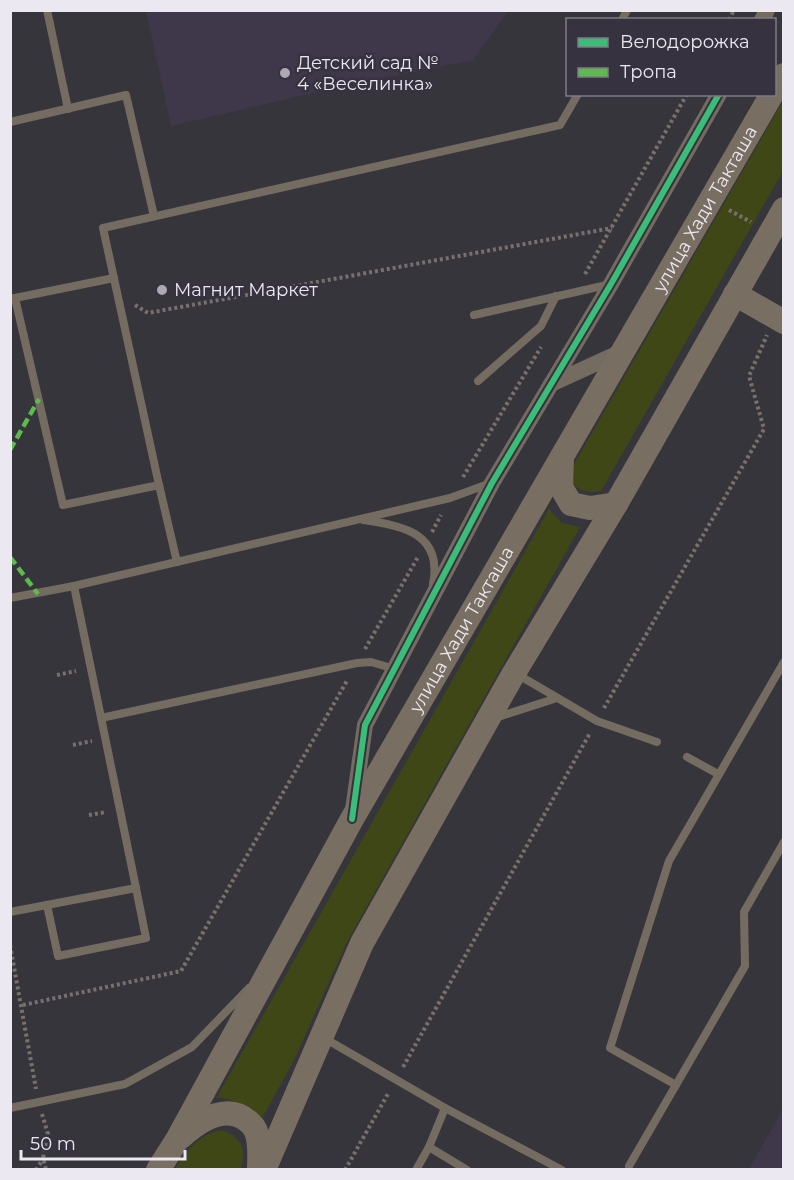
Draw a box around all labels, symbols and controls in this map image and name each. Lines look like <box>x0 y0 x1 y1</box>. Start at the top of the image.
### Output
legend <box>566 18 776 96</box>
text: Велодорожка <box>620 31 749 53</box>
place label: Детский сад № 4 «Веселинка» <box>297 52 439 95</box>
text: Тропа <box>620 61 677 83</box>
marker: Детский сад № 4 «Веселинка» <box>278 66 292 80</box>
street label: улица Хади Такташа <box>648 122 762 297</box>
place label: Магнит Маркет <box>174 279 318 301</box>
marker: Магнит Маркет <box>155 283 169 297</box>
street label: улица Хади Такташа <box>404 542 519 718</box>
scale bar <box>21 1123 184 1161</box>
text: 50 m <box>30 1133 76 1155</box>

